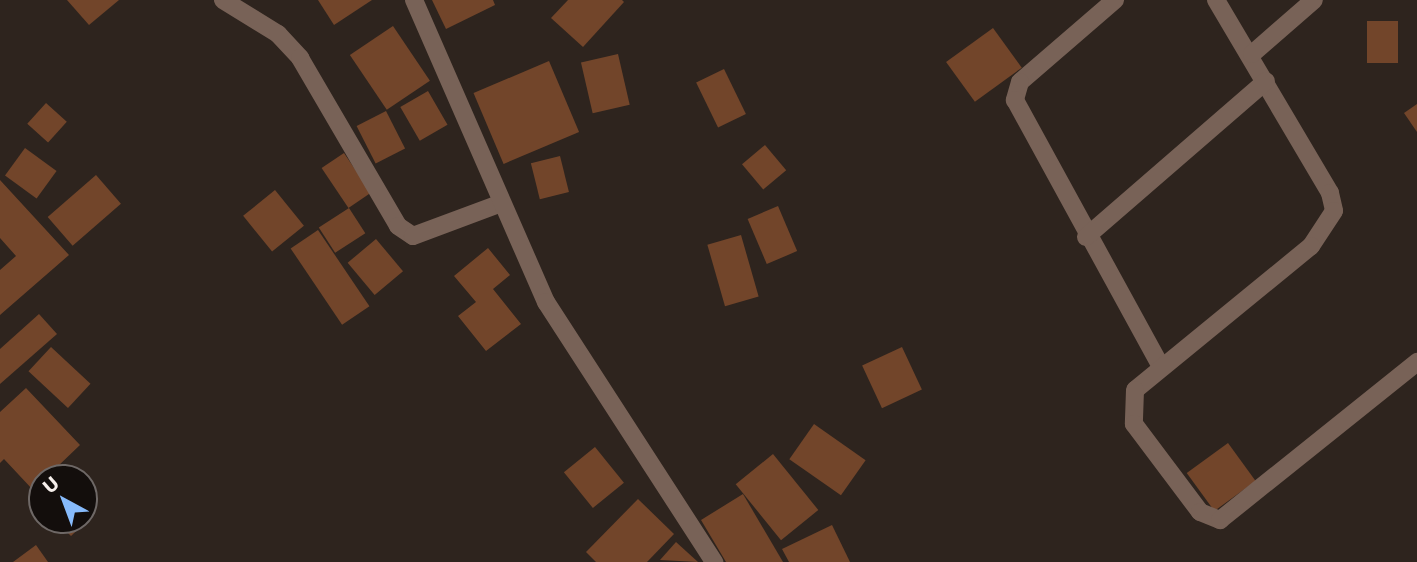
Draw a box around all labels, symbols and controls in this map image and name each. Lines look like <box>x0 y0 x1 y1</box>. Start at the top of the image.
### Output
north arrow <box>28 464 98 534</box>
text: U <box>37 471 63 498</box>

